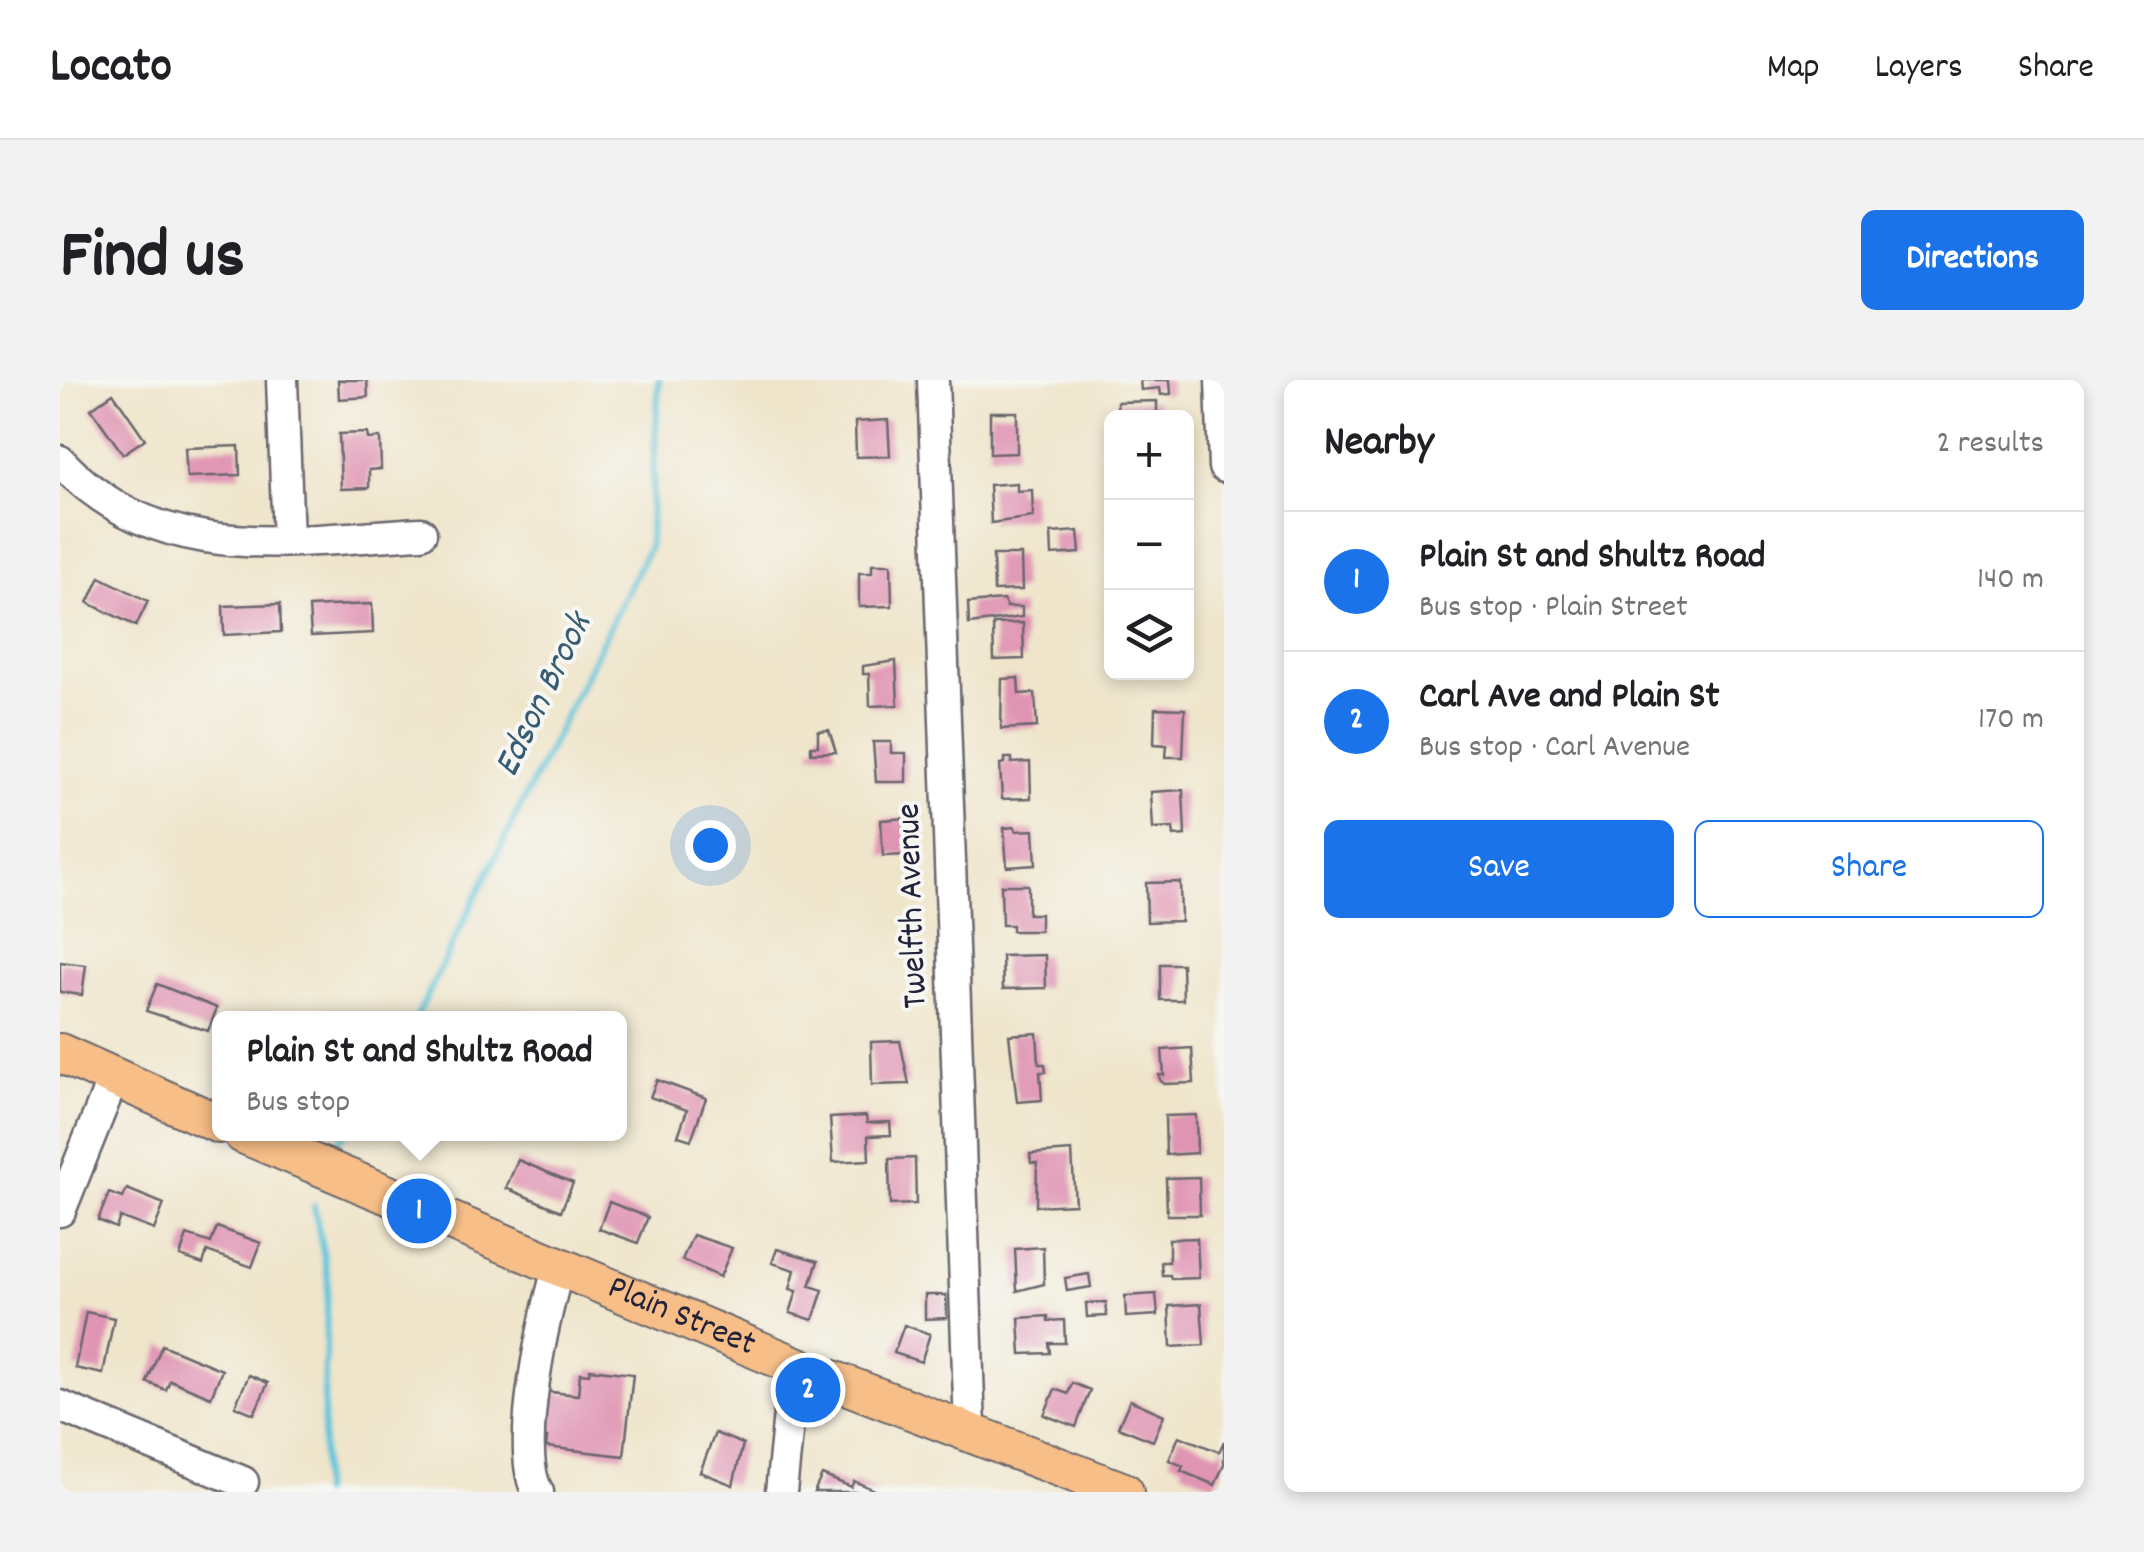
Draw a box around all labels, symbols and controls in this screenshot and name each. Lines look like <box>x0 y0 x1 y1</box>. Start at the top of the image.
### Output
text: Locato <box>50 35 172 104</box>
text: Map <box>1767 44 1820 94</box>
text: Layers <box>1875 44 1963 94</box>
text: Share <box>2018 44 2094 94</box>
text: Find us <box>60 210 245 310</box>
button: Directions <box>1861 210 2084 310</box>
map controls <box>1104 410 1194 680</box>
button: + <box>1104 410 1194 500</box>
text: Nearby <box>1324 415 1434 475</box>
text: 2 results <box>1937 422 2044 468</box>
button: − <box>1104 500 1194 590</box>
text: Plain St and Shultz Road <box>1419 531 1766 586</box>
text: 1 <box>1353 558 1360 604</box>
text: 140 m <box>1977 558 2044 604</box>
text: Bus stop · Plain Street <box>1419 586 1688 632</box>
button: layers <box>1104 590 1194 680</box>
water label: Edson Brook <box>482 602 610 787</box>
text: Carl Ave and Plain St <box>1419 671 1719 726</box>
text: 2 <box>1350 698 1363 744</box>
text: 170 m <box>1978 698 2044 744</box>
text: Bus stop · Carl Avenue <box>1419 726 1690 772</box>
street label: Twelfth Avenue <box>885 803 943 1009</box>
your location <box>685 820 736 871</box>
button: Save <box>1324 820 1674 918</box>
button: Share <box>1694 820 2044 918</box>
popup <box>212 1011 627 1141</box>
text: Plain St and Shultz Road <box>246 1026 593 1081</box>
text: Bus stop <box>246 1081 350 1127</box>
pin: 1 <box>386 1174 452 1248</box>
street label: Plain Street <box>599 1264 763 1371</box>
pin: 2 <box>776 1352 840 1428</box>

